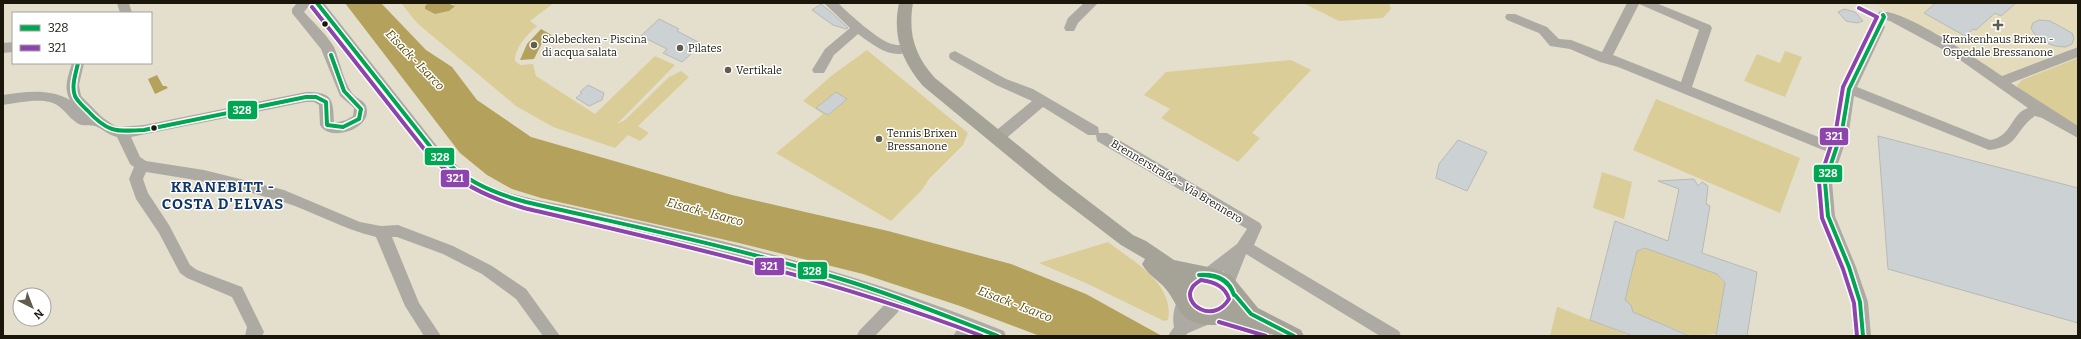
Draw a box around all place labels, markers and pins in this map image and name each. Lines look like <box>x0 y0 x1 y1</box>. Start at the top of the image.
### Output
unlabelled marker <box>320 19 330 29</box>
marker: Krankenhaus Brixen - Ospedale Bressanone <box>1992 19 2004 31</box>
place label: Solebecken - Piscina di acqua salata <box>542 33 647 59</box>
place label: Krankenhaus Brixen - Ospedale Bressanone <box>1942 33 2054 59</box>
marker: Solebecken - Piscina di acqua salata <box>529 40 539 50</box>
place label: Pilates <box>688 42 722 55</box>
marker: Pilates <box>675 43 685 53</box>
place label: Vertikale <box>736 64 782 77</box>
marker: Vertikale <box>723 65 733 75</box>
unlabelled marker <box>149 123 159 133</box>
place label: Tennis Brixen Bressanone <box>887 127 957 153</box>
marker: Tennis Brixen Bressanone <box>874 134 884 144</box>

